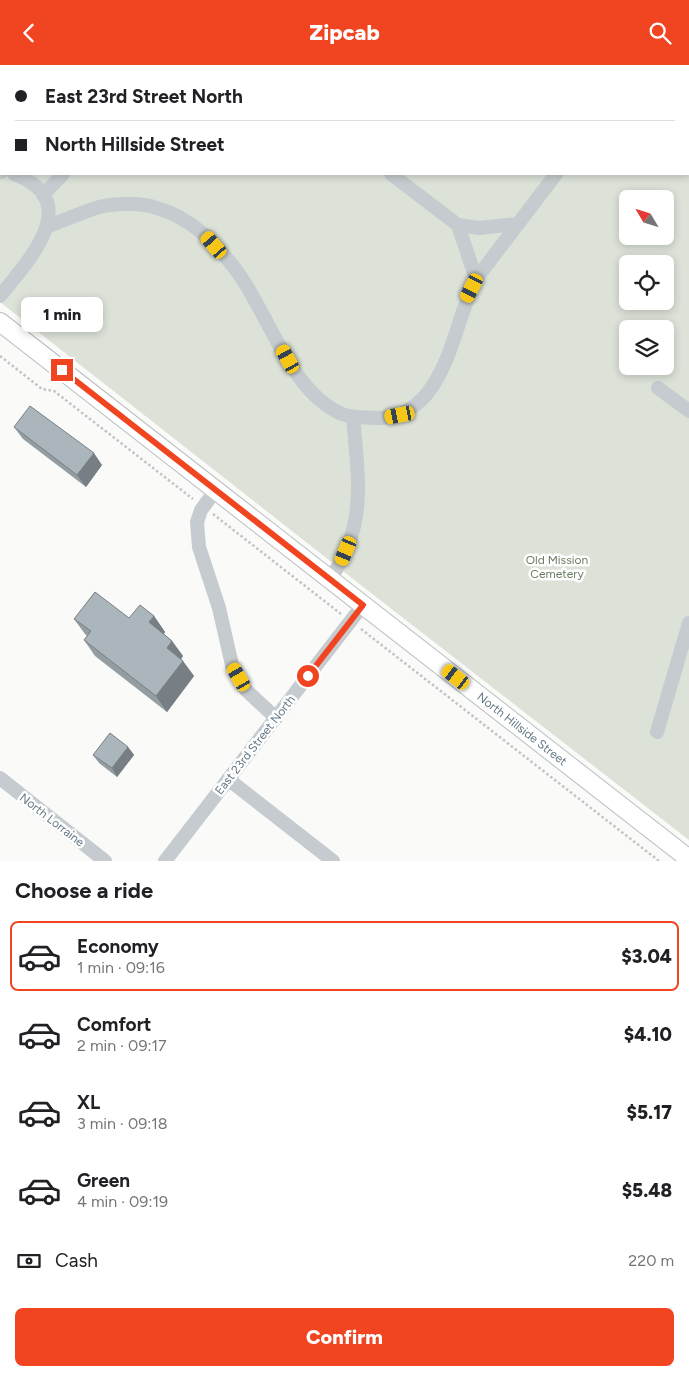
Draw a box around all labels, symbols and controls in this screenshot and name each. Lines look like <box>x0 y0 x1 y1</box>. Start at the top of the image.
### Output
icon: back <box>15 19 43 47</box>
text: Zipcab <box>309 19 380 46</box>
icon: search <box>646 19 674 47</box>
text: East 23rd Street North <box>45 85 243 108</box>
text: North Hillside Street <box>45 133 225 156</box>
north arrow <box>619 190 674 245</box>
map controls <box>619 190 674 375</box>
car <box>198 229 229 261</box>
button: locate <box>619 255 674 310</box>
car <box>458 271 485 305</box>
callout: 1 min <box>21 297 103 333</box>
text: 1 min <box>43 305 81 324</box>
button: layers <box>619 320 674 375</box>
car <box>274 342 301 376</box>
route end <box>51 359 73 381</box>
car <box>383 405 416 425</box>
car <box>333 534 358 568</box>
park label: Old Mission Cemetery <box>526 553 589 581</box>
car <box>225 660 252 694</box>
car <box>439 662 472 692</box>
route start <box>297 665 319 687</box>
street label: North Hillside Street <box>474 690 570 769</box>
street label: East 23rd Street North <box>212 693 298 797</box>
street label: North Lorraine <box>17 790 87 850</box>
text: Choose a ride <box>15 877 153 904</box>
icon: car <box>17 934 62 979</box>
text: Economy <box>77 935 159 958</box>
text: $3.04 <box>621 945 672 968</box>
text: 1 min · 09:16 <box>77 958 165 977</box>
icon: car <box>17 1012 62 1057</box>
text: Comfort <box>77 1013 152 1036</box>
text: $4.10 <box>624 1023 672 1046</box>
text: 2 min · 09:17 <box>77 1036 167 1055</box>
icon: car <box>17 1090 62 1135</box>
text: XL <box>77 1091 100 1114</box>
text: $5.17 <box>627 1101 672 1124</box>
text: 3 min · 09:18 <box>77 1114 168 1133</box>
icon: car <box>17 1168 62 1213</box>
text: Green <box>77 1169 130 1192</box>
text: $5.48 <box>622 1179 672 1202</box>
text: 4 min · 09:19 <box>77 1192 168 1211</box>
icon: cash <box>15 1247 43 1275</box>
text: Cash <box>55 1249 98 1272</box>
text: 220 m <box>628 1251 674 1270</box>
button: Confirm <box>15 1308 674 1366</box>

